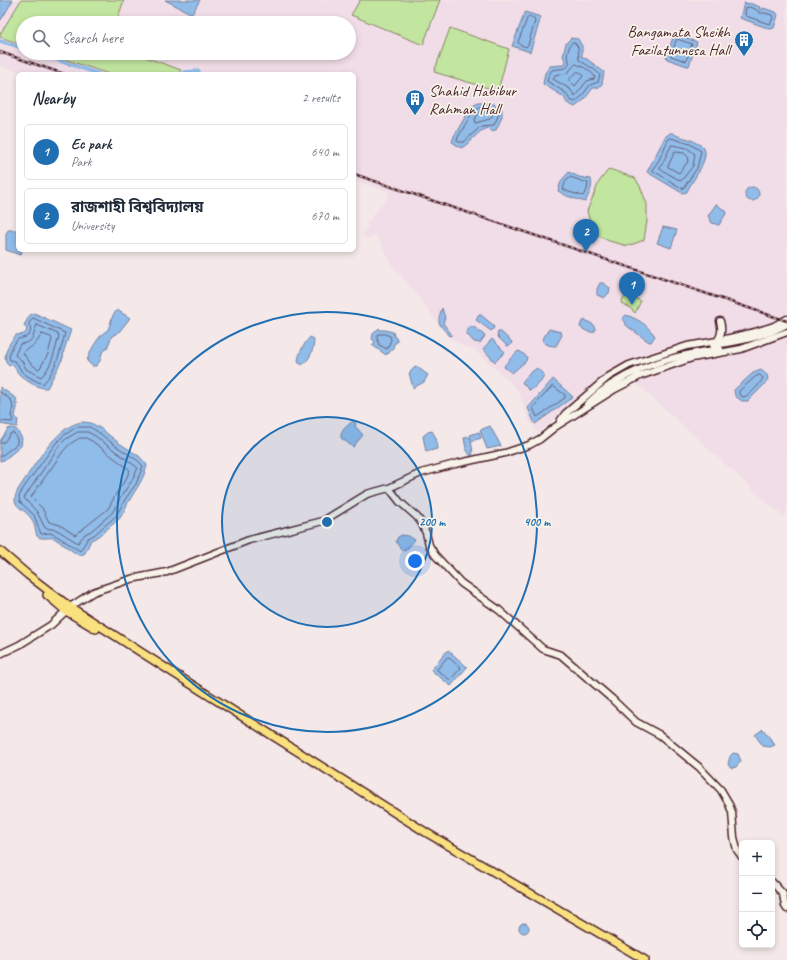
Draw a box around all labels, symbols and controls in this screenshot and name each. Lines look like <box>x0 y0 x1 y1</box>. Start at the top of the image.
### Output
search box <box>16 16 356 60</box>
place label: Bangamata Sheikh Fazilatunnesa Hall <box>627 22 733 60</box>
icon: search <box>30 27 52 49</box>
text: Search here <box>62 29 123 48</box>
building icon: Bangamata Sheikh Fazilatunnesa Hall <box>733 29 755 57</box>
place label: Shahid Habibur Rahman Hall <box>429 81 517 119</box>
text: Nearby <box>32 88 75 109</box>
building icon: Shahid Habibur Rahman Hall <box>404 88 426 116</box>
text: 2 results <box>302 90 340 106</box>
text: Ec park <box>71 135 111 154</box>
text: 1 <box>43 144 49 160</box>
text: 640 m <box>311 144 339 160</box>
text: Park <box>71 154 92 170</box>
text: রাজশাহী বিশ্ববিদ্যালয় <box>71 198 203 217</box>
text: 2 <box>43 208 49 224</box>
text: 670 m <box>311 208 339 224</box>
text: University <box>71 218 114 234</box>
pin: 2 <box>573 219 599 252</box>
pin: 1 <box>619 272 645 305</box>
text: 200 m <box>419 514 446 530</box>
text: 400 m <box>524 514 551 530</box>
centre of rings <box>320 515 334 529</box>
your location <box>405 551 425 571</box>
map controls <box>739 840 775 948</box>
button: + <box>739 840 775 876</box>
button: − <box>739 876 775 912</box>
button: locate <box>739 912 775 948</box>

